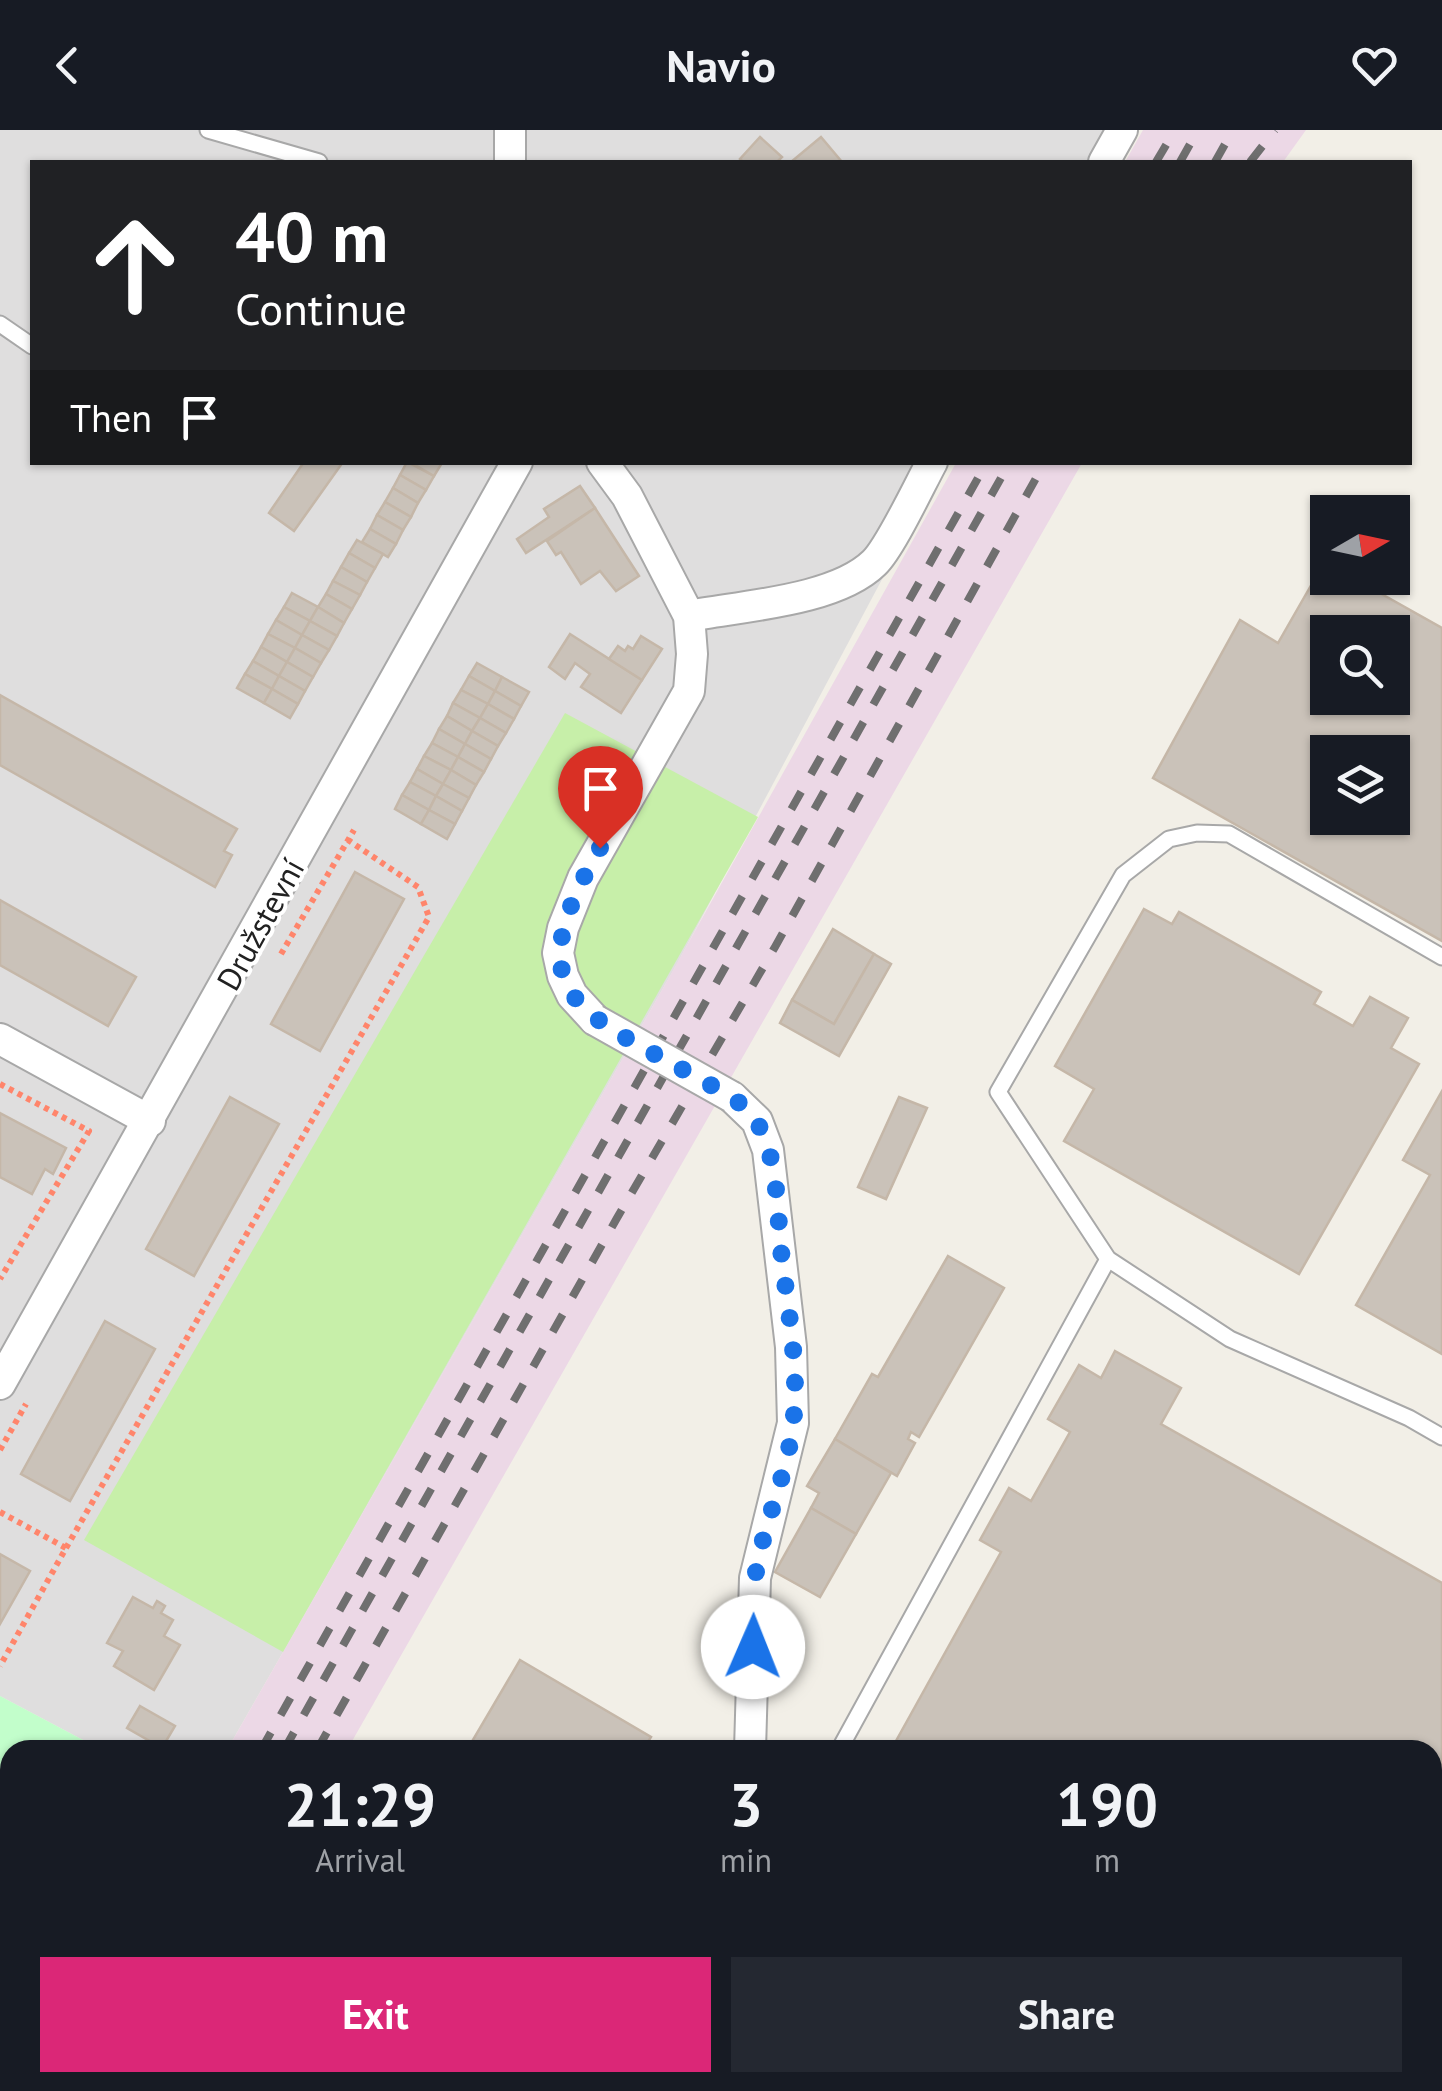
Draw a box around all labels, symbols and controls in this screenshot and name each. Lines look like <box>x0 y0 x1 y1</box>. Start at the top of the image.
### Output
text: Navio <box>666 36 776 94</box>
icon: back <box>40 38 95 93</box>
icon: heart <box>1347 38 1402 93</box>
text: 40 m <box>235 191 388 281</box>
icon: ahead <box>70 200 200 330</box>
text: Continue <box>235 279 407 337</box>
icon: arrive <box>172 390 227 445</box>
text: Then <box>70 393 152 442</box>
north arrow <box>1310 495 1410 595</box>
map controls <box>1310 495 1410 835</box>
button: search <box>1310 615 1410 715</box>
button: layers <box>1310 735 1410 835</box>
pin <box>558 746 643 849</box>
icon: arrive <box>573 761 628 816</box>
street label: Družstevní <box>207 851 313 997</box>
position arrow <box>701 1595 805 1699</box>
text: 21:29 <box>284 1765 436 1843</box>
text: 3 <box>729 1765 763 1843</box>
text: 190 <box>1056 1765 1158 1843</box>
text: Arrival <box>315 1839 405 1881</box>
text: min <box>720 1839 772 1881</box>
text: m <box>1094 1839 1120 1881</box>
button: Exit <box>40 1957 711 2072</box>
button: Share <box>731 1957 1402 2072</box>

